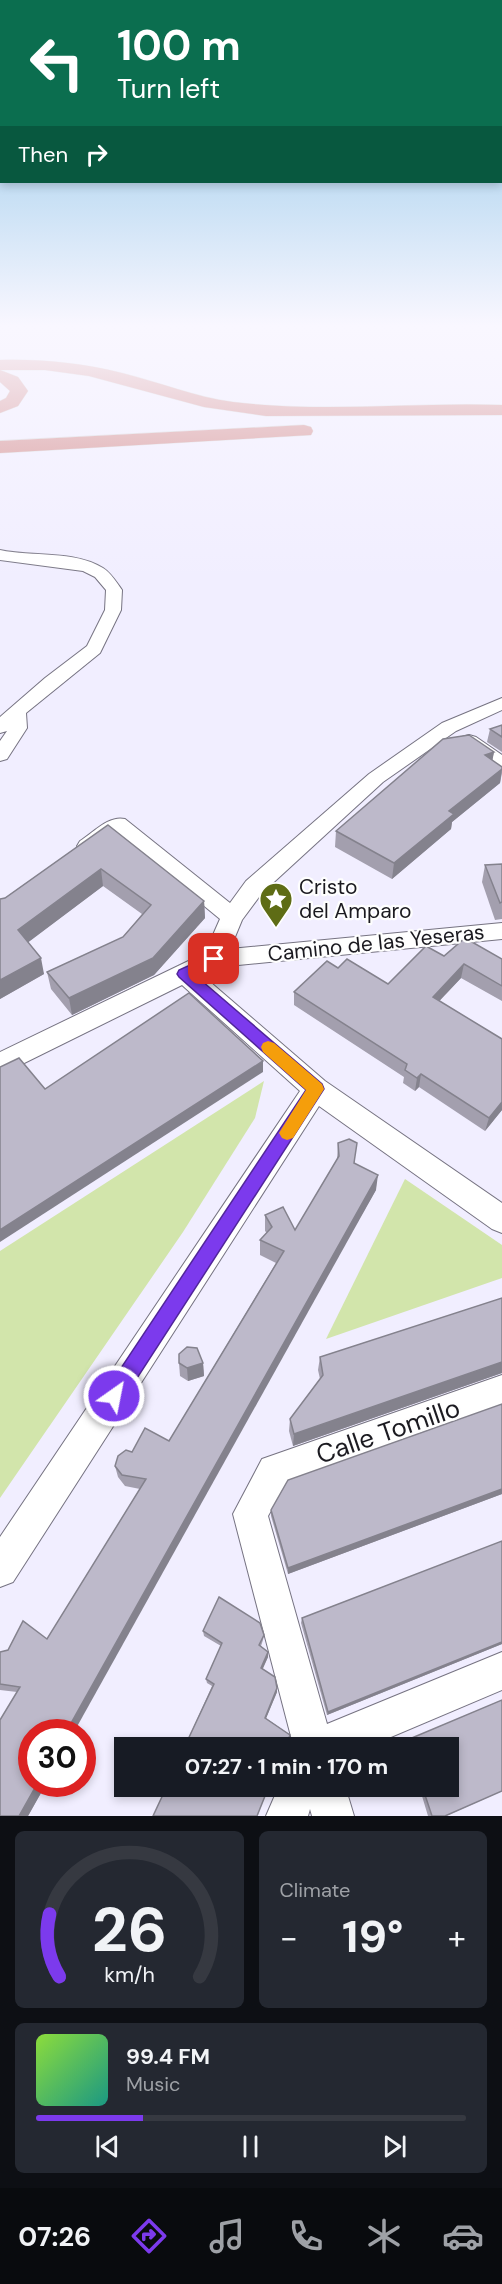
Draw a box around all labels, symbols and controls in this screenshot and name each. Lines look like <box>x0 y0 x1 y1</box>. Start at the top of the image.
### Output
text: 100 m <box>117 18 241 73</box>
icon: left <box>18 24 96 102</box>
text: Turn left <box>117 71 220 106</box>
icon: right <box>80 138 113 171</box>
text: Then <box>18 140 68 169</box>
place label: Cristo del Amparo <box>299 873 411 925</box>
place icon: Cristo del Amparo <box>258 881 294 928</box>
street label: Camino de las Yeseras <box>266 918 486 968</box>
pin <box>188 933 239 984</box>
icon: arrive <box>197 942 230 975</box>
position arrow <box>82 1364 146 1428</box>
street label: Calle Tomillo <box>311 1390 465 1472</box>
speed limit sign: 30 <box>18 1719 96 1797</box>
text: 07:27 · 1 min · 170 m <box>185 1752 388 1781</box>
text: Climate <box>280 1877 350 1903</box>
text: 26 <box>91 1889 167 1970</box>
text: 19° <box>342 1907 403 1966</box>
text: − <box>280 1916 298 1959</box>
text: + <box>448 1916 466 1959</box>
text: km/h <box>104 1961 155 1989</box>
text: 99.4 FM <box>126 2042 210 2071</box>
text: Music <box>126 2071 181 2097</box>
icon: previous <box>91 2130 124 2163</box>
icon: pause <box>234 2130 267 2163</box>
icon: next <box>378 2130 411 2163</box>
icon: directions <box>128 2215 170 2257</box>
icon: music <box>206 2215 248 2257</box>
icon: phone <box>285 2215 327 2257</box>
icon: climate <box>363 2215 405 2257</box>
icon: car <box>442 2215 484 2257</box>
text: 07:26 <box>18 2219 91 2254</box>

